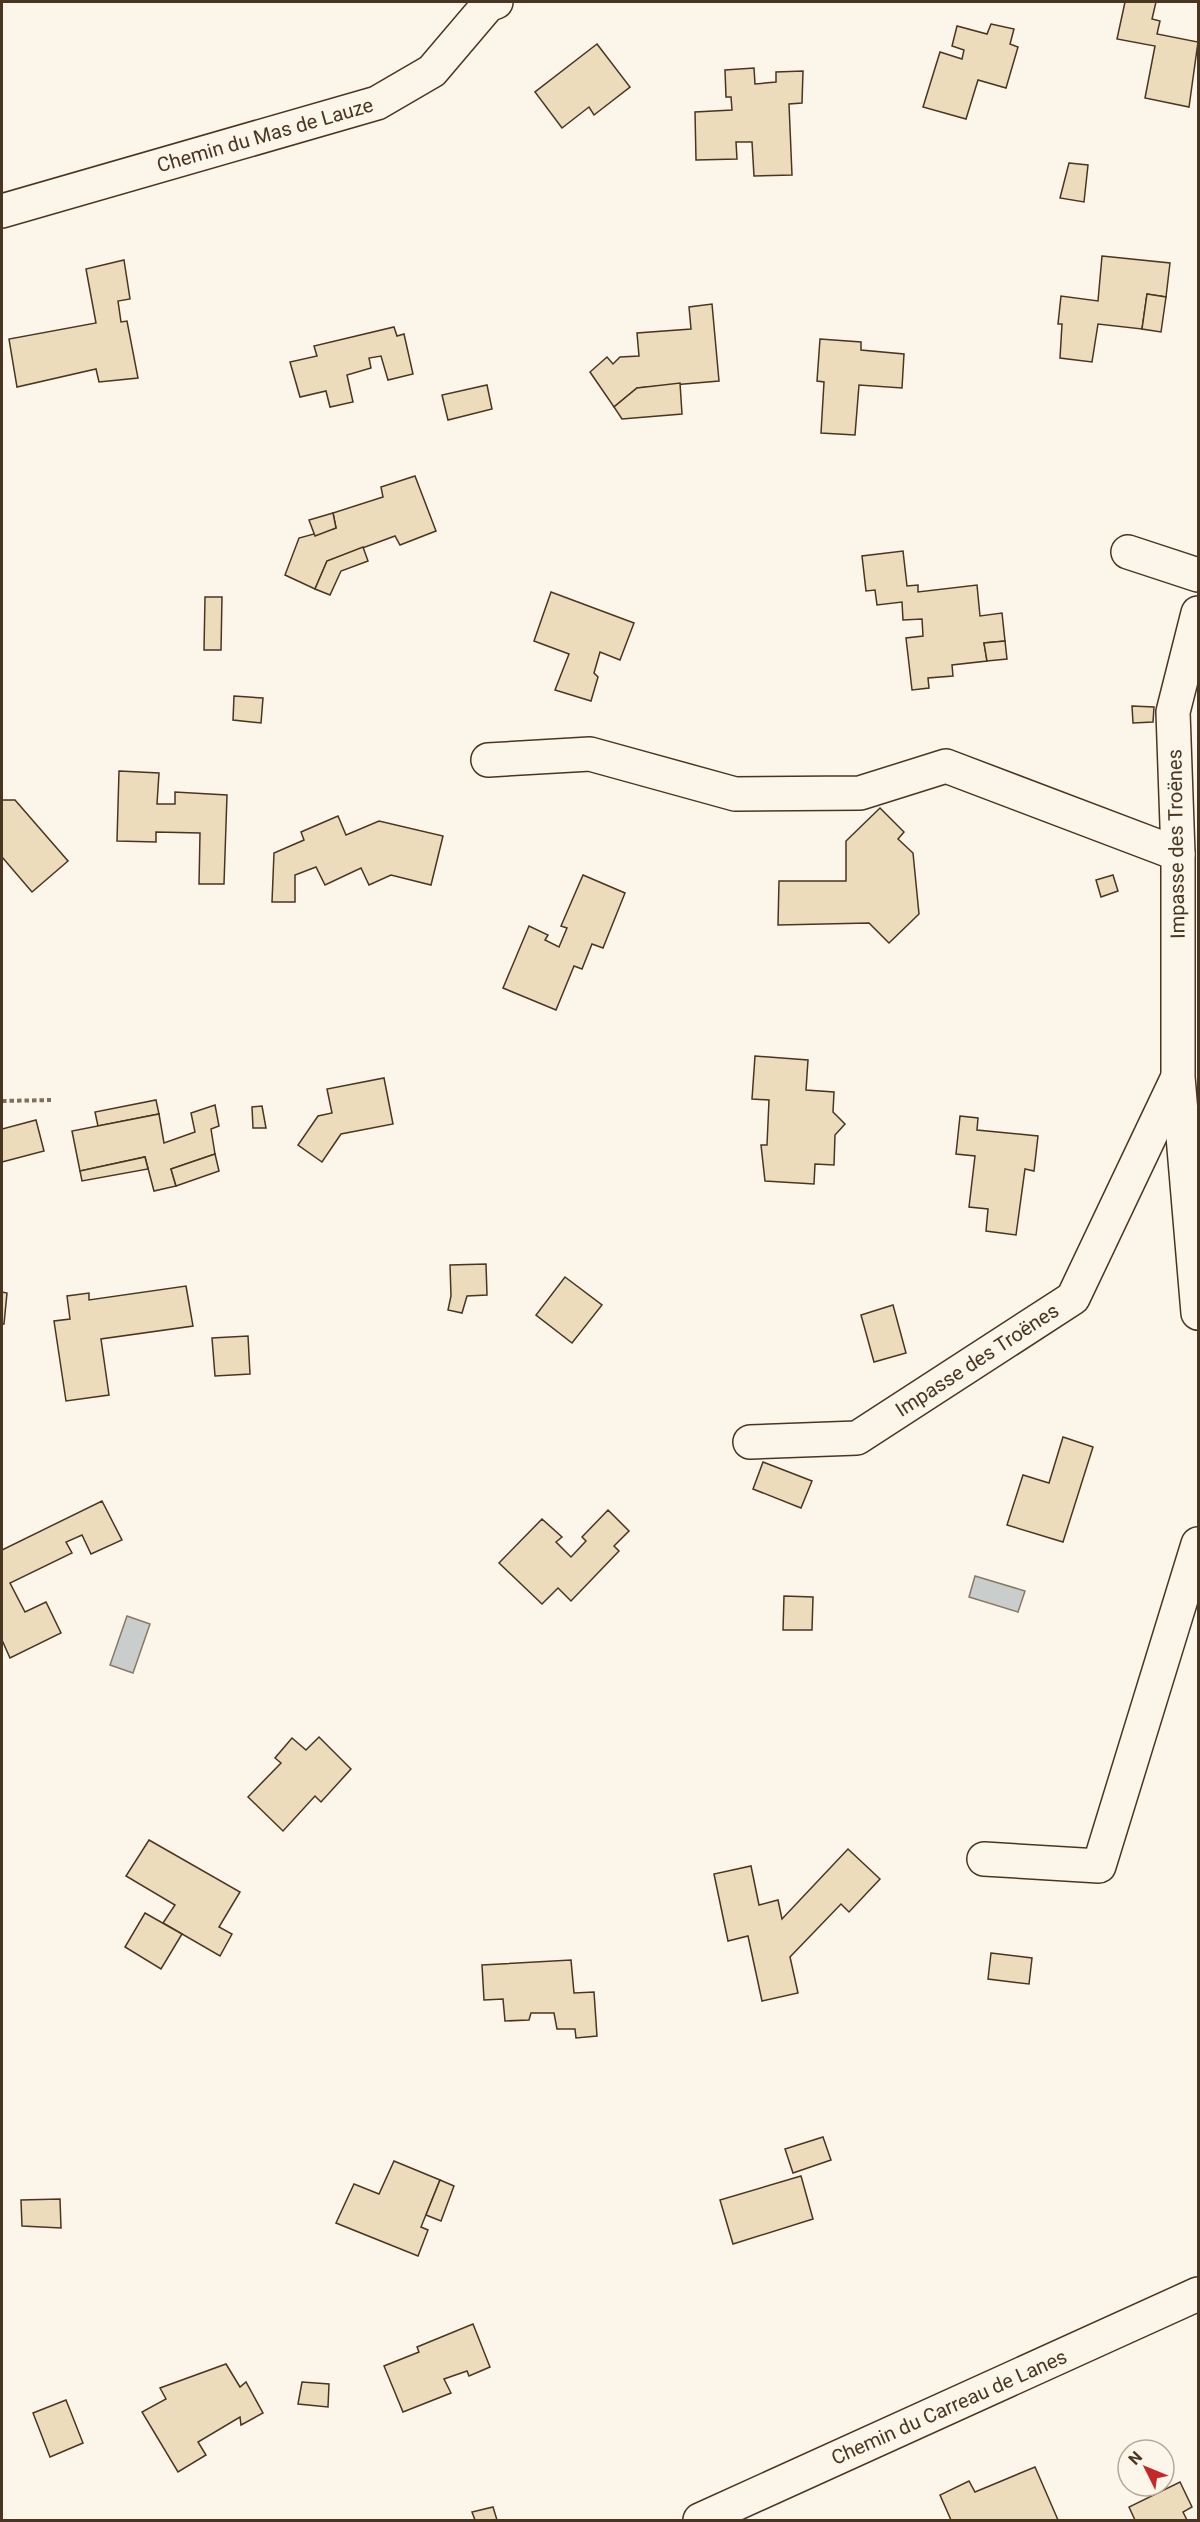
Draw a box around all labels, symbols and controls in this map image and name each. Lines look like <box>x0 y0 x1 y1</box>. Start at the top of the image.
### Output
street label: Chemin du Mas de Lauze <box>154 93 376 177</box>
street label: Impasse des Troënes <box>1162 749 1190 939</box>
street label: Impasse des Troënes <box>891 1298 1063 1422</box>
street label: Chemin du Carreau de Lanes <box>827 2344 1071 2470</box>
north arrow <box>1116 2438 1176 2498</box>
text: N <box>1125 2448 1146 2469</box>

